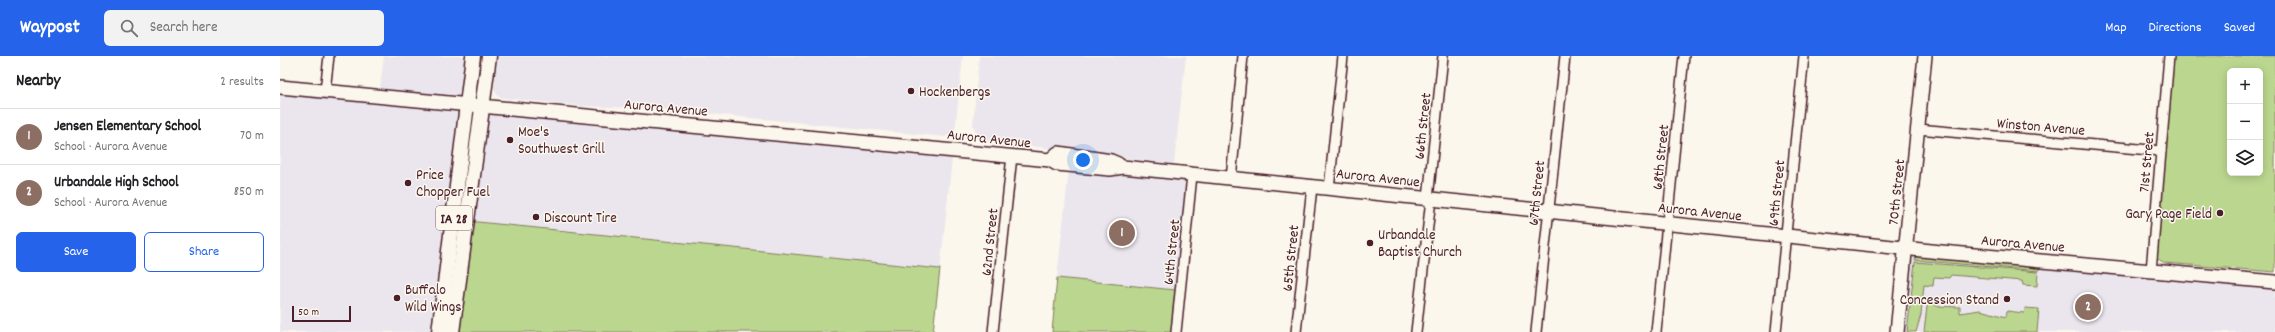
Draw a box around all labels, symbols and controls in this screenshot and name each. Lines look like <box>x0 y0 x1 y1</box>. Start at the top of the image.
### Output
search box <box>104 10 384 46</box>
text: Waypost <box>20 15 80 42</box>
icon: search <box>118 17 140 39</box>
text: Search here <box>150 17 218 39</box>
text: Map <box>2105 18 2127 38</box>
text: Directions <box>2149 18 2202 38</box>
text: Saved <box>2224 18 2255 38</box>
map controls <box>2227 68 2263 176</box>
button: + <box>2227 68 2263 104</box>
text: Nearby <box>16 70 60 94</box>
text: 2 results <box>220 73 264 92</box>
place label: Hockenbergs <box>919 82 991 104</box>
marker: Hockenbergs <box>906 86 916 96</box>
street label: 66th Street <box>1410 91 1438 161</box>
street label: Aurora Avenue <box>623 94 709 124</box>
button: − <box>2227 104 2263 140</box>
street label: Winston Avenue <box>1996 113 2086 143</box>
text: Jensen Elementary School <box>54 116 201 138</box>
place label: Moe's Southwest Grill <box>518 122 605 161</box>
street label: 68th Street <box>1648 123 1676 191</box>
street label: Aurora Avenue <box>946 125 1032 155</box>
text: 1 <box>28 127 30 146</box>
text: 70 m <box>240 127 264 146</box>
street label: 71st Street <box>2134 130 2162 193</box>
marker: Moe's Southwest Grill <box>505 135 515 145</box>
text: School · Aurora Avenue <box>54 138 167 157</box>
button: layers <box>2227 140 2263 176</box>
your location <box>1073 150 1093 170</box>
street label: 70th Street <box>1884 158 1912 226</box>
street label: 67th Street <box>1524 159 1552 227</box>
street label: 69th Street <box>1764 159 1792 227</box>
street label: Aurora Avenue <box>1335 164 1421 194</box>
place label: Price Chopper Fuel <box>416 165 490 204</box>
text: Urbandale High School <box>54 172 179 194</box>
marker: Price Chopper Fuel <box>403 178 413 188</box>
text: 2 <box>26 183 32 202</box>
text: 850 m <box>234 183 264 202</box>
text: School · Aurora Avenue <box>54 194 167 213</box>
street label: Aurora Avenue <box>1657 198 1743 228</box>
place label: Gary Page Field <box>2125 204 2212 226</box>
road number: IA 28 <box>436 206 472 230</box>
street label: 62nd Street <box>977 207 1006 277</box>
place label: Discount Tire <box>544 208 617 230</box>
marker: Gary Page Field <box>2215 208 2225 218</box>
marker: Discount Tire <box>531 212 541 222</box>
pin: 1 <box>1109 218 1135 248</box>
street label: 64th Street <box>1159 218 1187 286</box>
street label: 65th Street <box>1278 223 1306 292</box>
place label: Urbandale Baptist Church <box>1378 225 1462 264</box>
street label: Aurora Avenue <box>1980 230 2066 260</box>
button: Save <box>16 232 136 272</box>
button: Share <box>144 232 264 272</box>
marker: Urbandale Baptist Church <box>1365 238 1375 248</box>
place label: Buffalo Wild Wings <box>405 280 462 319</box>
place label: Concession Stand <box>1900 290 1999 312</box>
pin: 2 <box>2075 292 2101 322</box>
marker: Buffalo Wild Wings <box>392 293 402 303</box>
marker: Concession Stand <box>2002 294 2012 304</box>
scale bar <box>292 304 351 323</box>
text: 50 m <box>298 305 319 321</box>

